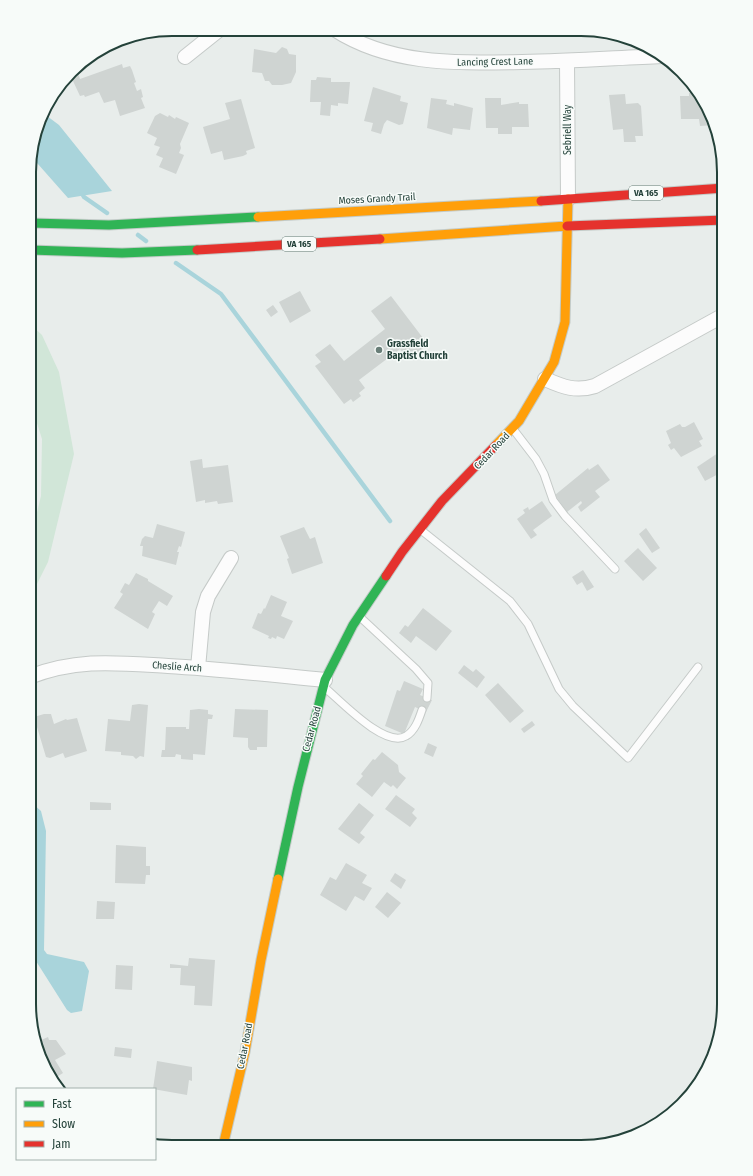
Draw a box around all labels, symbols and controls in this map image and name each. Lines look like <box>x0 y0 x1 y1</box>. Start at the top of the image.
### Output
street label: Lancing Crest Lane <box>457 55 533 69</box>
street label: Sebriell Way <box>562 104 574 155</box>
road number: VA 165 <box>629 186 663 200</box>
street label: Moses Grandy Trail <box>338 191 416 207</box>
road number: VA 165 <box>282 237 316 251</box>
place label: Grassfield Baptist Church <box>387 338 448 362</box>
marker: Grassfield Baptist Church <box>374 345 384 355</box>
street label: Cedar Road <box>472 430 512 472</box>
street label: Cheslie Arch <box>152 659 202 675</box>
street label: Cedar Road <box>300 705 324 753</box>
street label: Cedar Road <box>235 1022 255 1070</box>
legend <box>16 1088 156 1160</box>
text: Fast <box>52 1097 71 1111</box>
text: Slow <box>52 1117 75 1131</box>
text: Jam <box>52 1137 70 1151</box>

